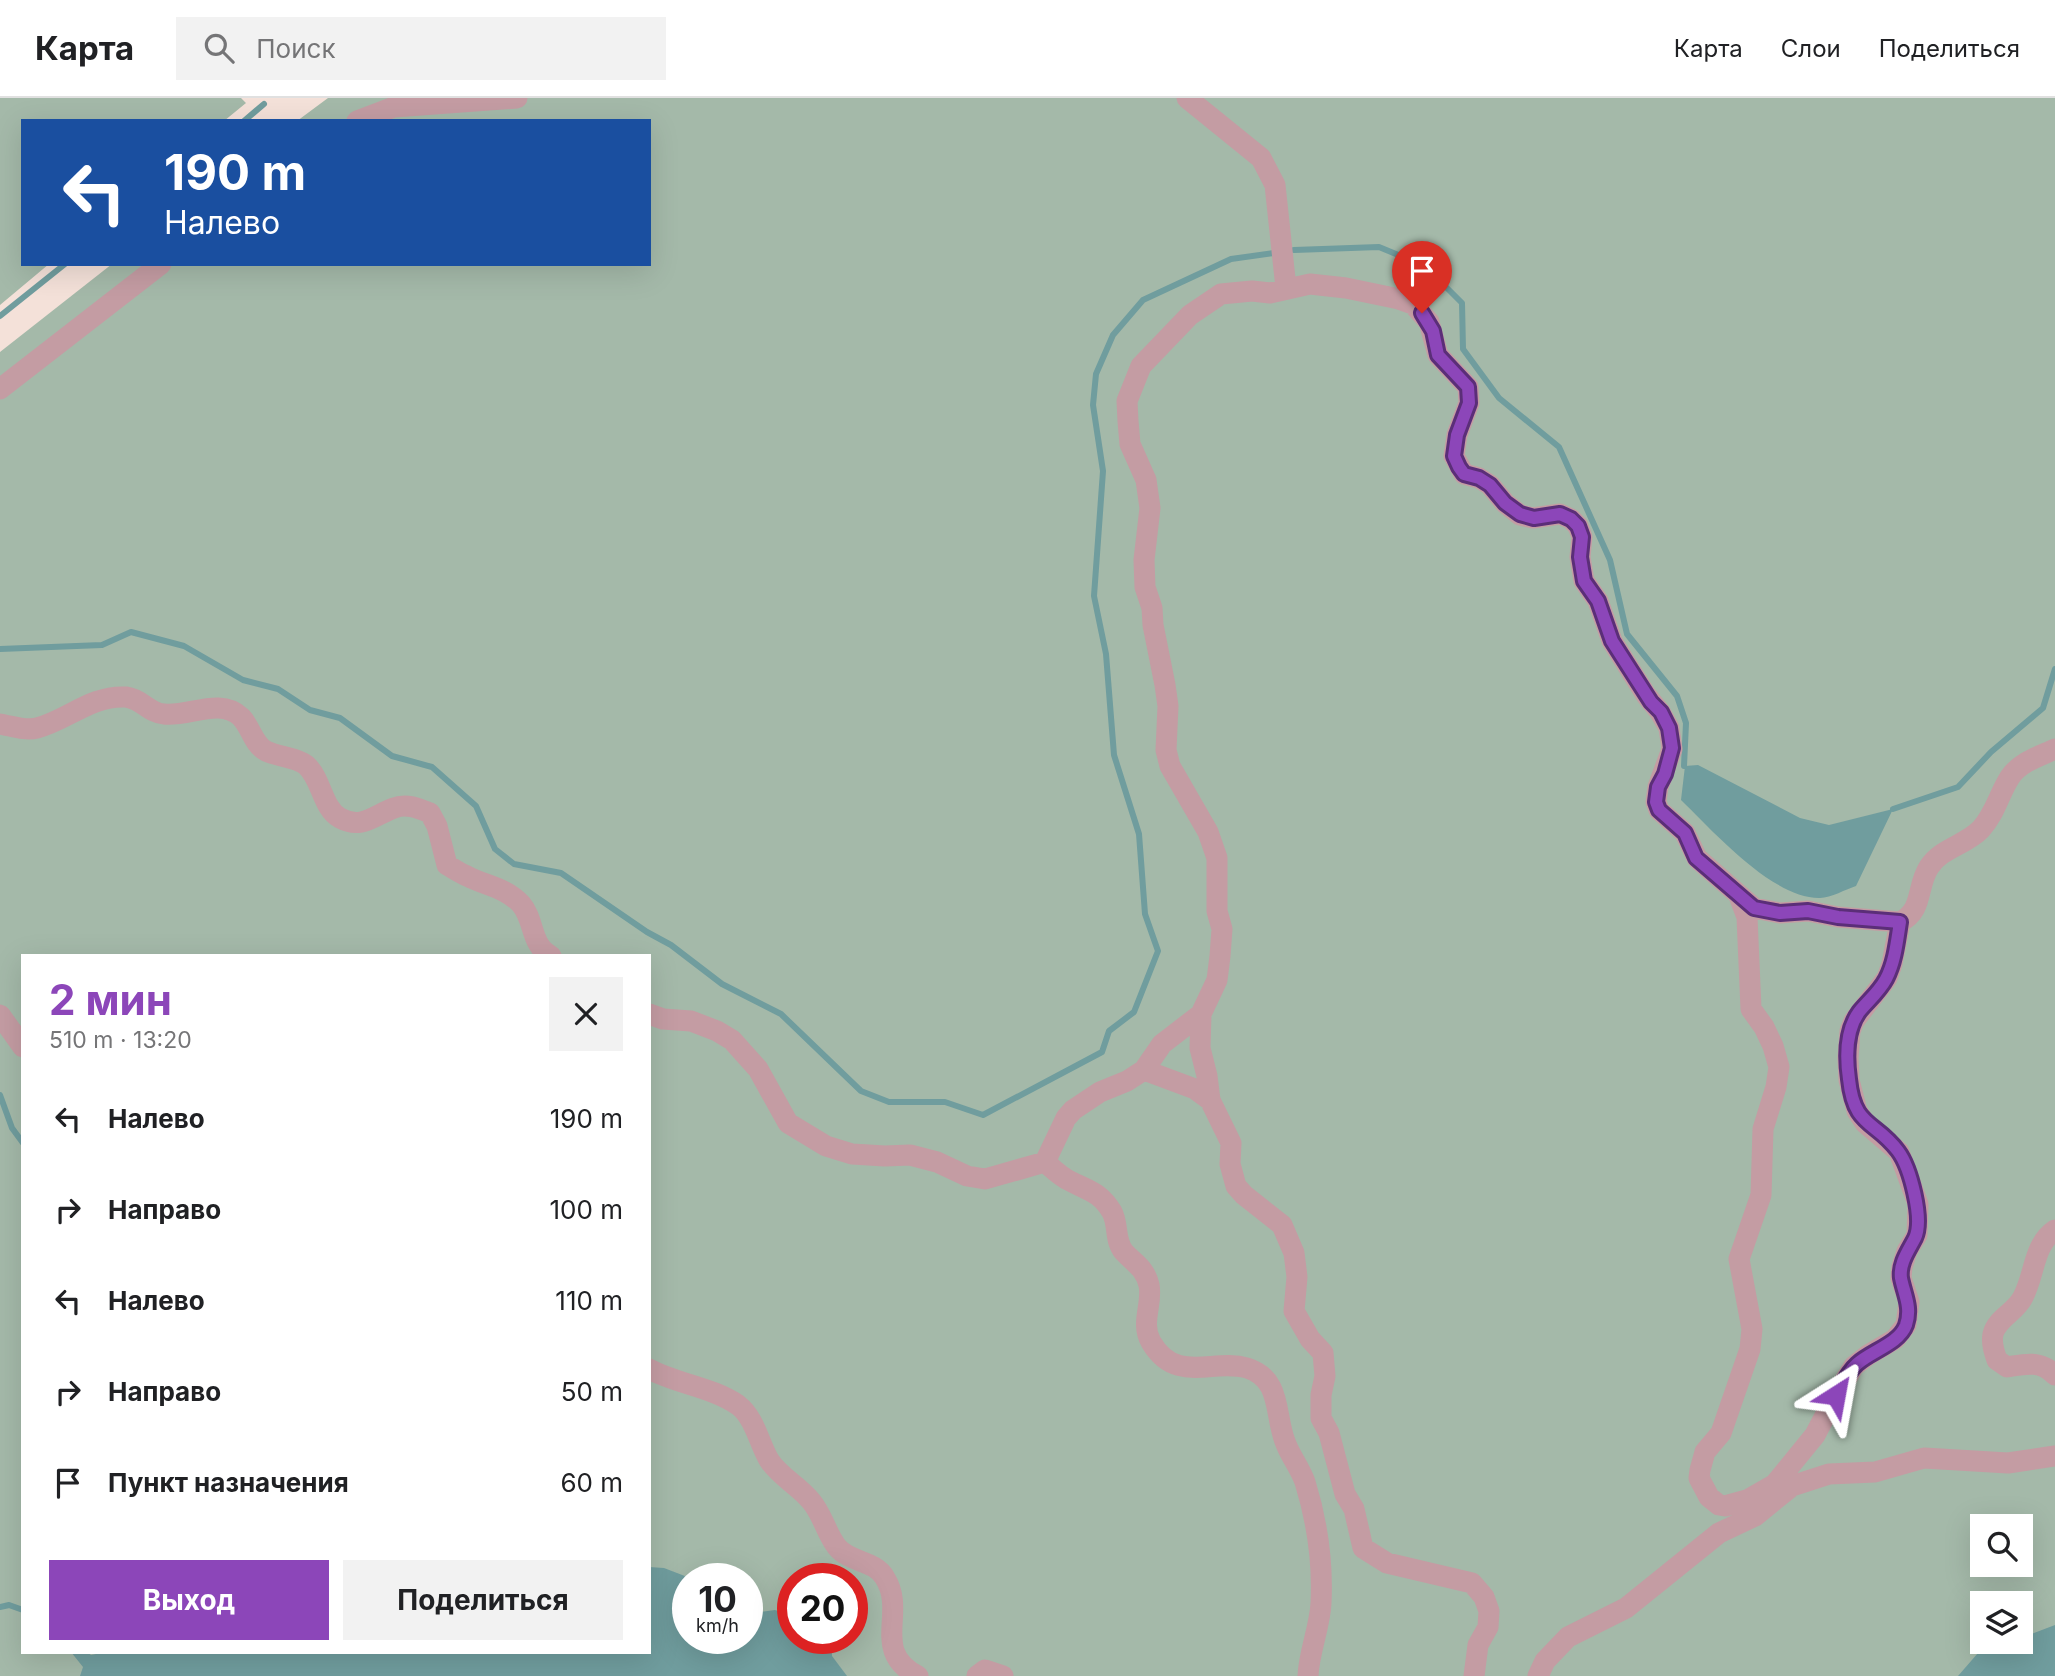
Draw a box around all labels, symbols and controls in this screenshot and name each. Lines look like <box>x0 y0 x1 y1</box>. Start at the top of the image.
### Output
search box <box>176 17 666 80</box>
text: Карта <box>35 28 134 68</box>
icon: search <box>200 29 238 67</box>
text: Поиск <box>256 33 335 64</box>
text: Карта <box>1674 34 1743 63</box>
text: Слои <box>1781 34 1841 63</box>
text: Поделиться <box>1879 34 2020 63</box>
text: 190 m <box>164 143 306 202</box>
icon: left <box>49 147 140 238</box>
text: Налево <box>164 203 280 242</box>
pin <box>1392 241 1452 313</box>
icon: arrive <box>1403 252 1441 290</box>
text: 2 мин <box>49 974 172 1025</box>
button: close <box>549 977 623 1051</box>
text: 510 m · 13:20 <box>49 1026 192 1054</box>
icon: left <box>49 1100 87 1138</box>
text: Налево <box>108 1103 205 1134</box>
text: 190 m <box>550 1103 623 1134</box>
icon: right <box>49 1191 87 1229</box>
text: Направо <box>108 1194 221 1225</box>
text: 100 m <box>550 1194 623 1225</box>
icon: left <box>49 1282 87 1320</box>
text: Налево <box>108 1285 205 1316</box>
text: 110 m <box>555 1285 623 1316</box>
position arrow <box>1799 1358 1873 1432</box>
icon: right <box>49 1373 87 1411</box>
text: Направо <box>108 1376 221 1407</box>
text: 50 m <box>561 1376 623 1407</box>
icon: arrive <box>49 1464 87 1502</box>
text: Пункт назначения <box>108 1467 349 1498</box>
text: 60 m <box>560 1467 623 1498</box>
map controls <box>1970 1514 2033 1654</box>
button: search <box>1970 1514 2033 1577</box>
button: Выход <box>49 1560 329 1640</box>
button: Поделиться <box>343 1560 623 1640</box>
speed limit sign: 20 <box>777 1563 868 1654</box>
text: 10 <box>698 1578 737 1620</box>
button: layers <box>1970 1591 2033 1654</box>
text: km/h <box>696 1615 739 1636</box>

